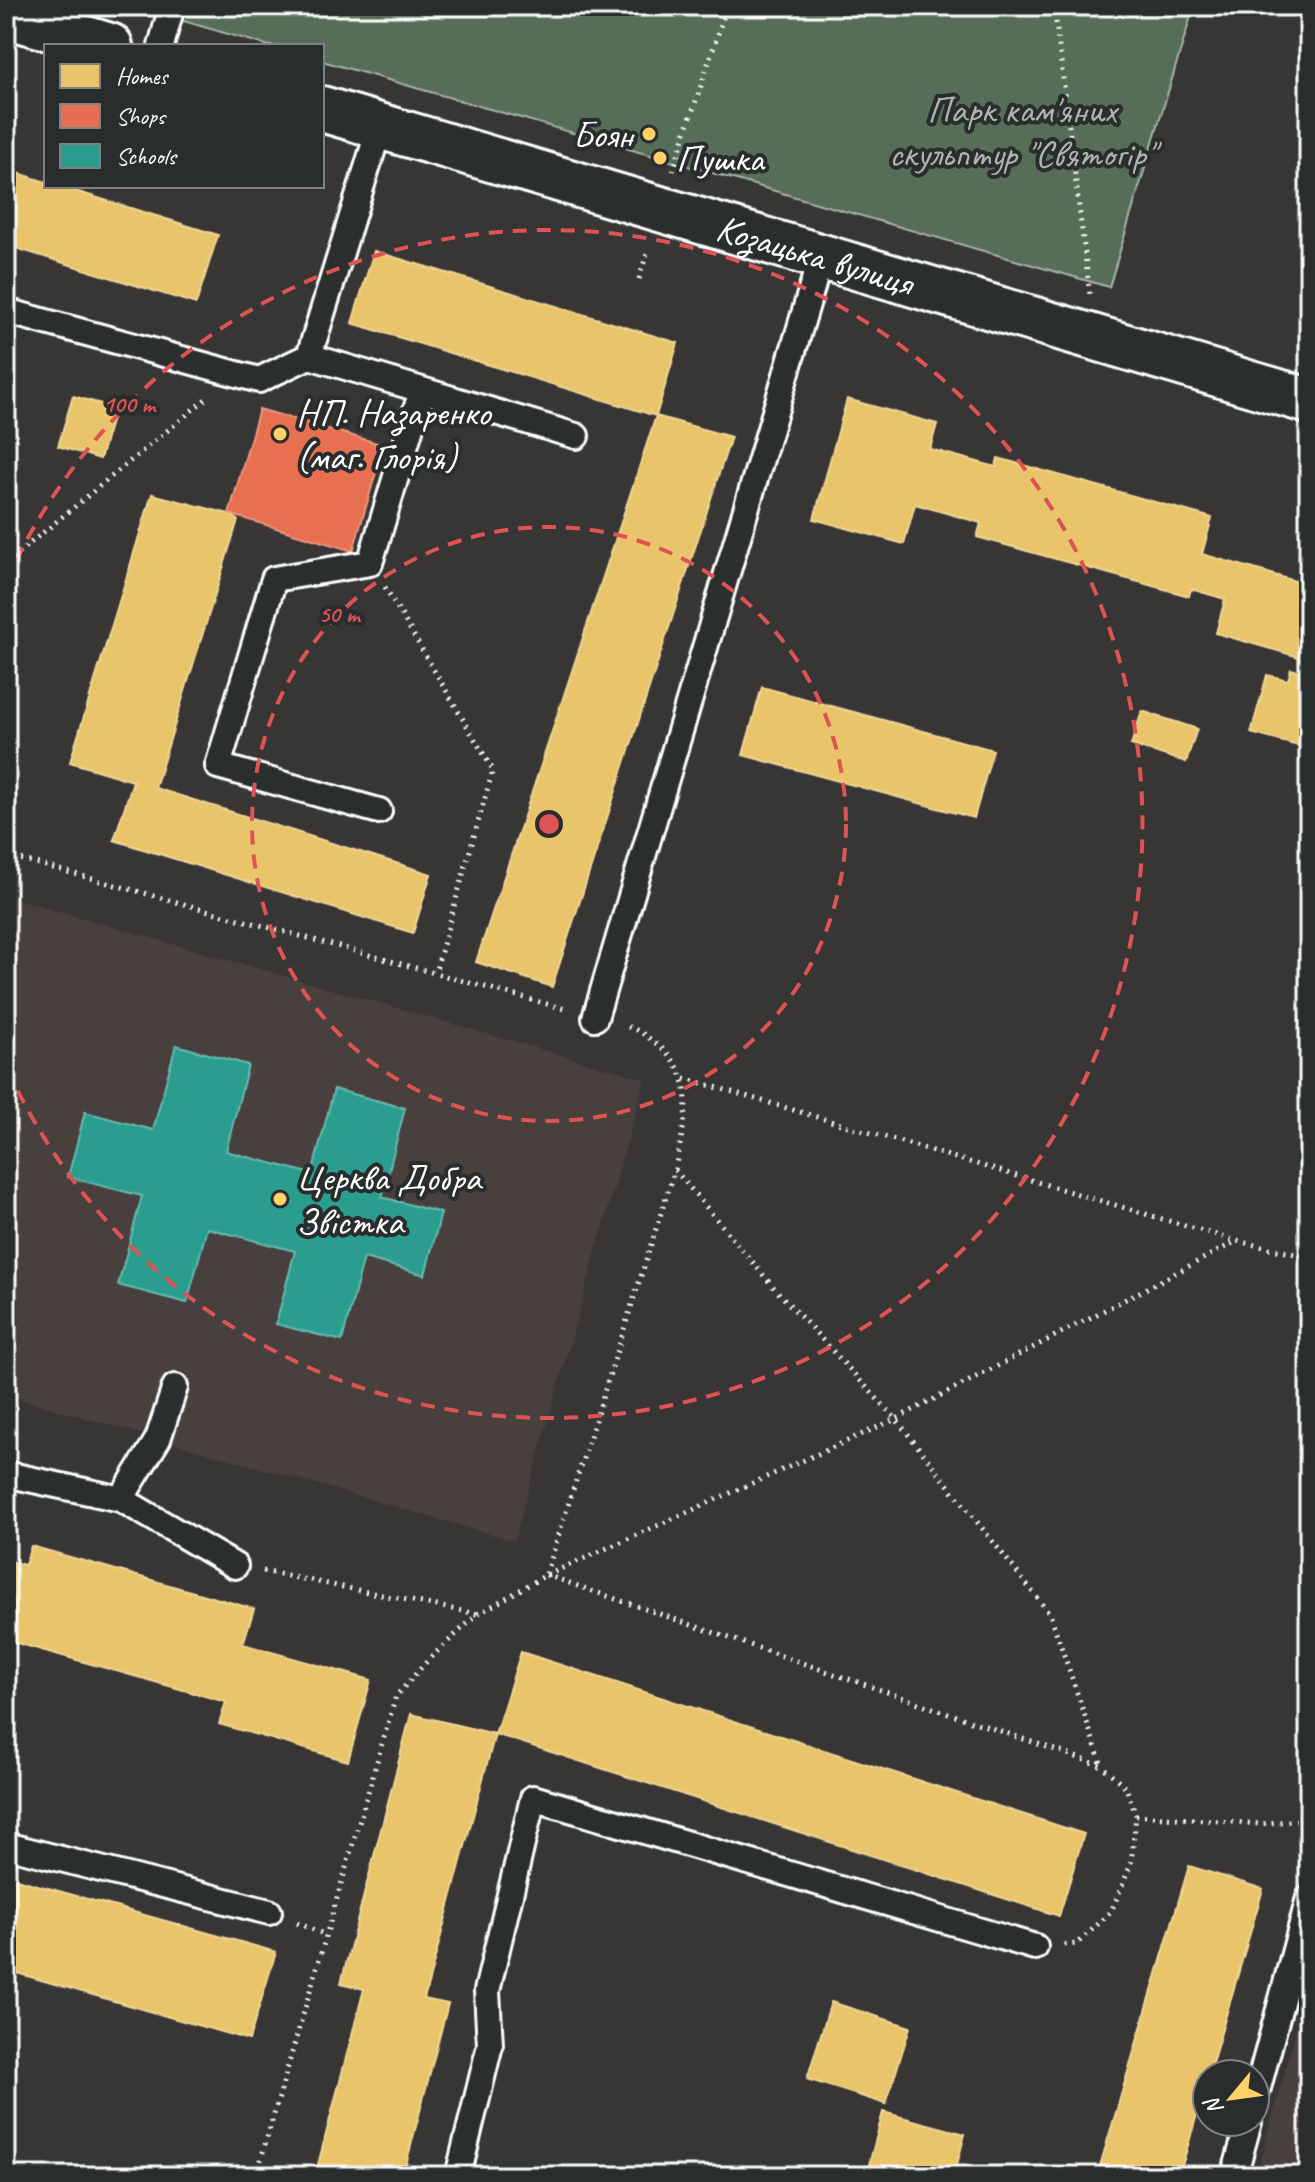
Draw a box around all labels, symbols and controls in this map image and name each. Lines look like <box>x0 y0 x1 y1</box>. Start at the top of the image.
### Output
legend <box>44 44 324 188</box>
text: Homes <box>116 61 169 91</box>
park label: Парк кам'яних скульптур "Святогір" <box>889 86 1162 177</box>
text: Shops <box>116 101 167 131</box>
place label: Боян <box>573 111 635 158</box>
marker: Боян <box>640 125 658 143</box>
place label: Пушка <box>676 135 766 182</box>
text: Schools <box>116 141 179 171</box>
marker: Пушка <box>651 149 669 167</box>
street label: Козацька вулиця <box>711 204 921 307</box>
text: 100 m <box>103 389 157 419</box>
place label: НП. Назаренко (маг. Глорія) <box>296 389 493 480</box>
marker: НП. Назаренко (маг. Глорія) <box>271 425 289 443</box>
text: 50 m <box>319 599 362 629</box>
centre of rings <box>535 810 563 838</box>
place label: Церква Добра Звістка <box>296 1154 483 1245</box>
marker: Церква Добра Звістка <box>271 1190 289 1208</box>
north arrow <box>1191 2058 1271 2138</box>
text: N <box>1197 2092 1230 2120</box>

